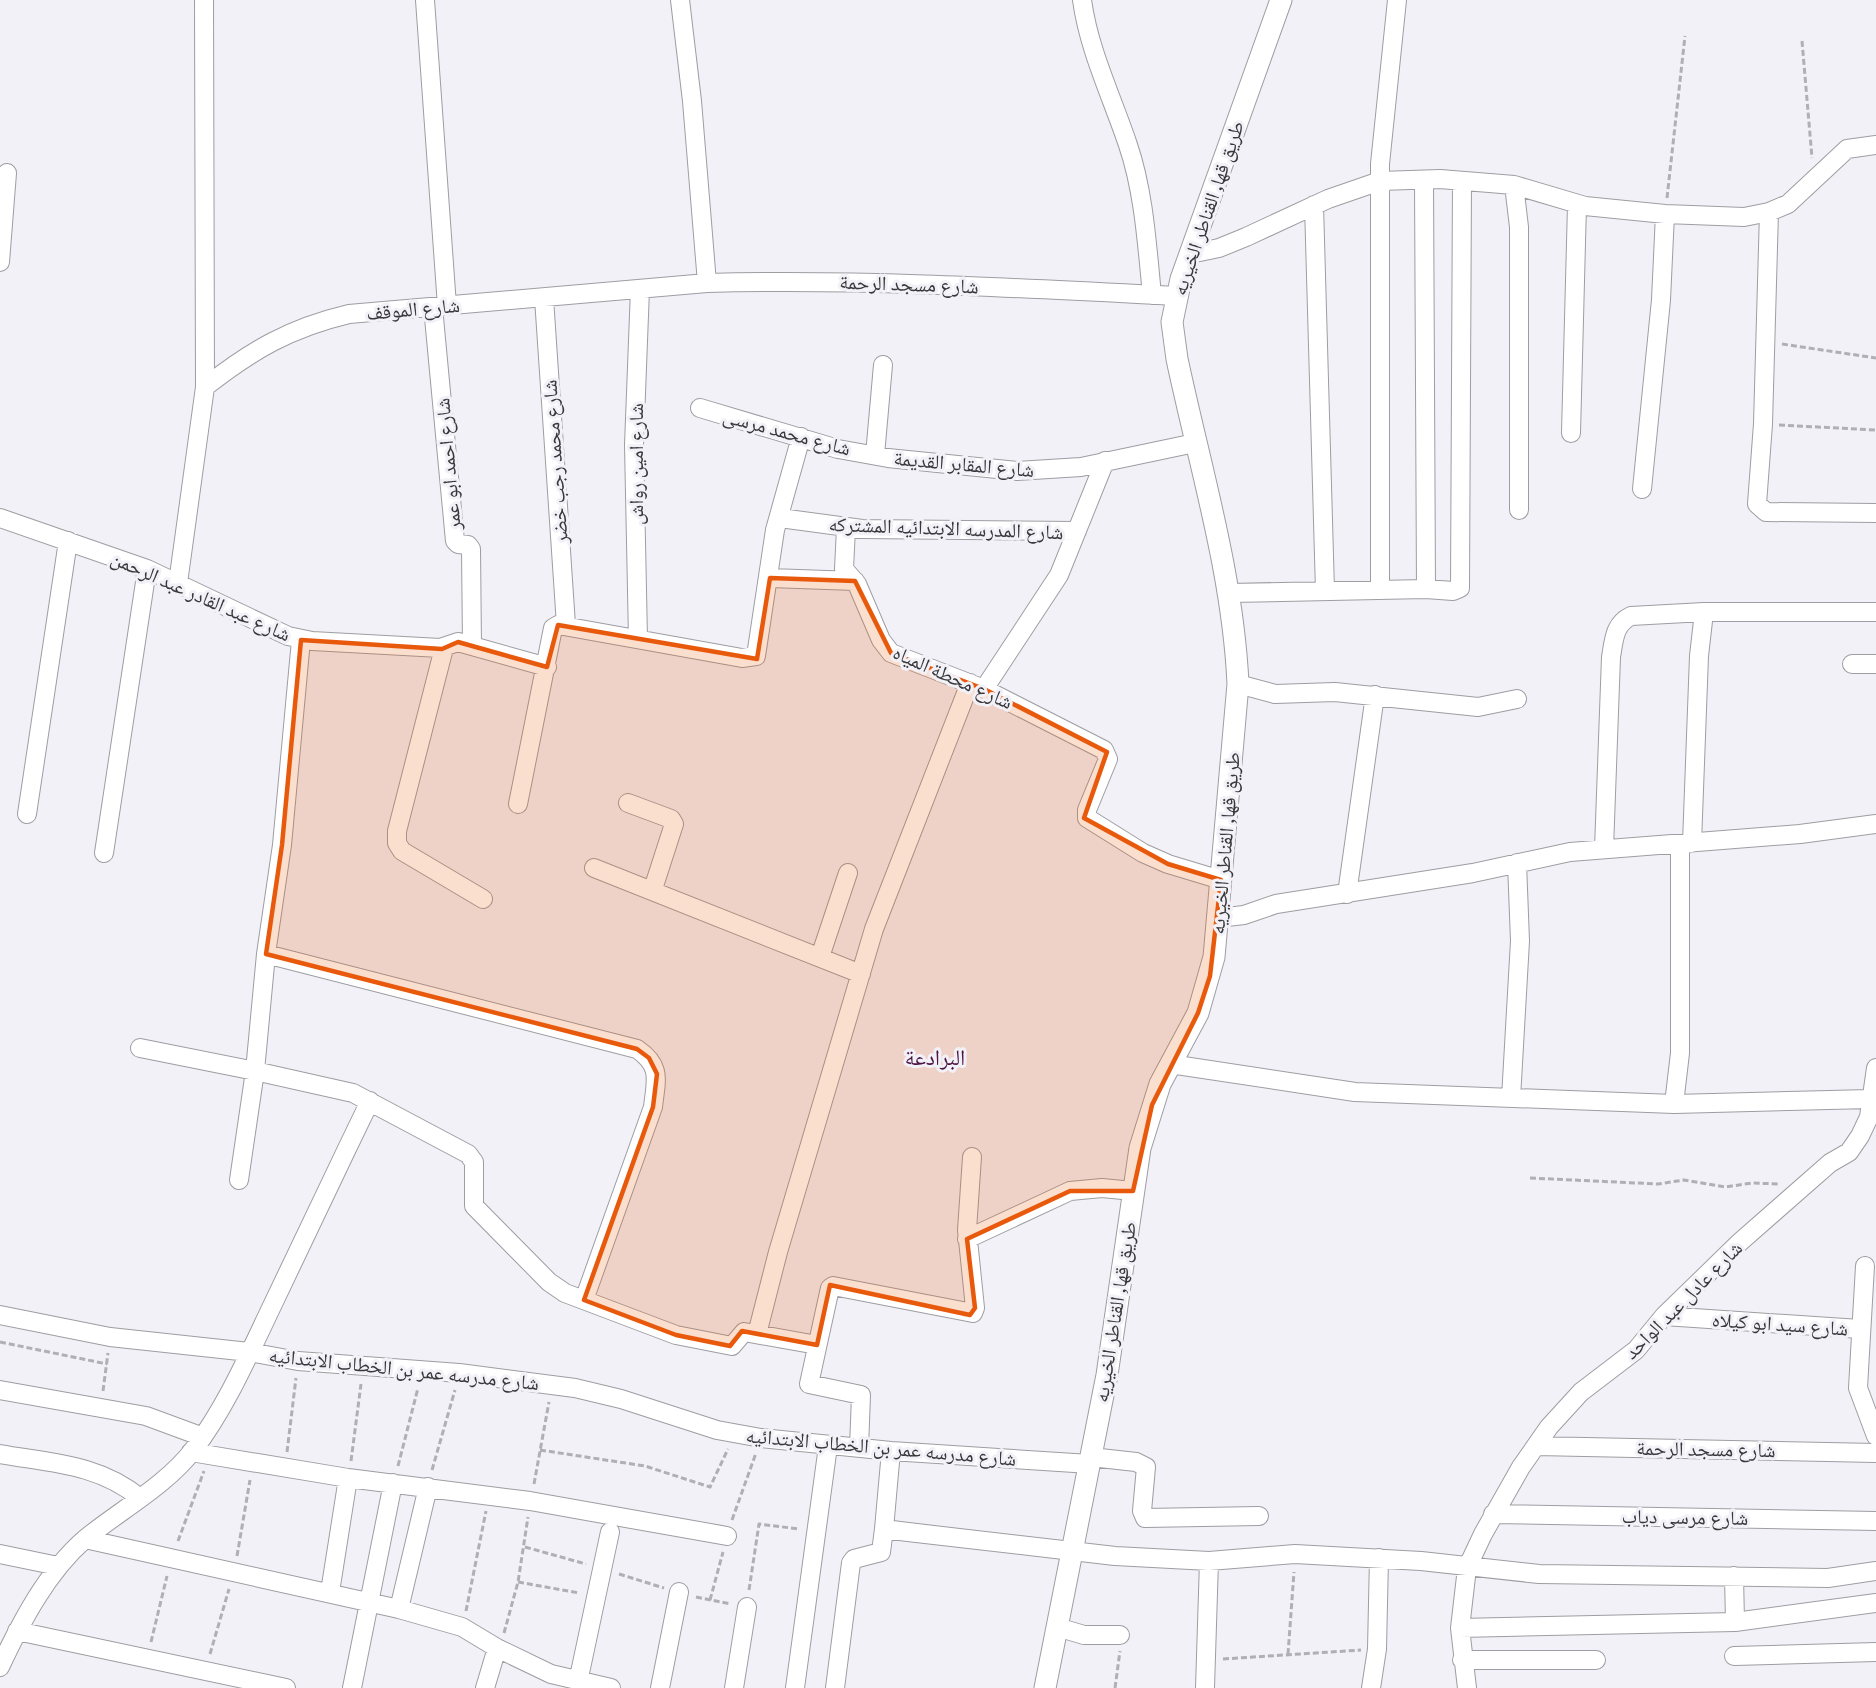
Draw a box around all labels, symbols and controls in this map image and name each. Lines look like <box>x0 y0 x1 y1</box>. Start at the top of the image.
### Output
street label: طريق قها, القناطر الخيريه <box>1165 117 1257 301</box>
street label: شارع مسجد الرحمة <box>839 268 979 306</box>
street label: شارع الموقف <box>365 291 461 333</box>
street label: شارع محمد رجب خضر <box>535 379 581 546</box>
street label: شارع احمد ابو عمر <box>428 396 474 532</box>
street label: شارع محمد مرسى <box>718 402 854 468</box>
street label: شارع امين رواش <box>622 403 656 525</box>
street label: شارع المقابر القديمة <box>892 444 1035 490</box>
street label: شارع المدرسه الابتدائيه المشتركه <box>828 510 1064 552</box>
street label: شارع عبد القادر عبد الرحمن <box>104 544 295 654</box>
street label: شارع محطة المياه <box>886 638 1017 721</box>
street label: طريق قها, القناطر الخيريه <box>1203 751 1253 936</box>
district label: البرادعة <box>905 1041 965 1079</box>
street label: طريق قها, القناطر الخيريه <box>1087 1220 1149 1405</box>
street label: شارع عادل عبد الواحد <box>1617 1234 1753 1370</box>
street label: شارع سيد ابو كيلاه <box>1710 1305 1849 1349</box>
street label: شارع مدرسه عمر بن الخطاب الابتدائيه <box>267 1341 540 1403</box>
street label: شارع مدرسه عمر بن الخطاب الابتدائيه <box>744 1421 1017 1479</box>
street label: شارع مسجد الرحمة <box>1636 1434 1776 1470</box>
street label: شارع مرسى دياب <box>1621 1502 1749 1538</box>

